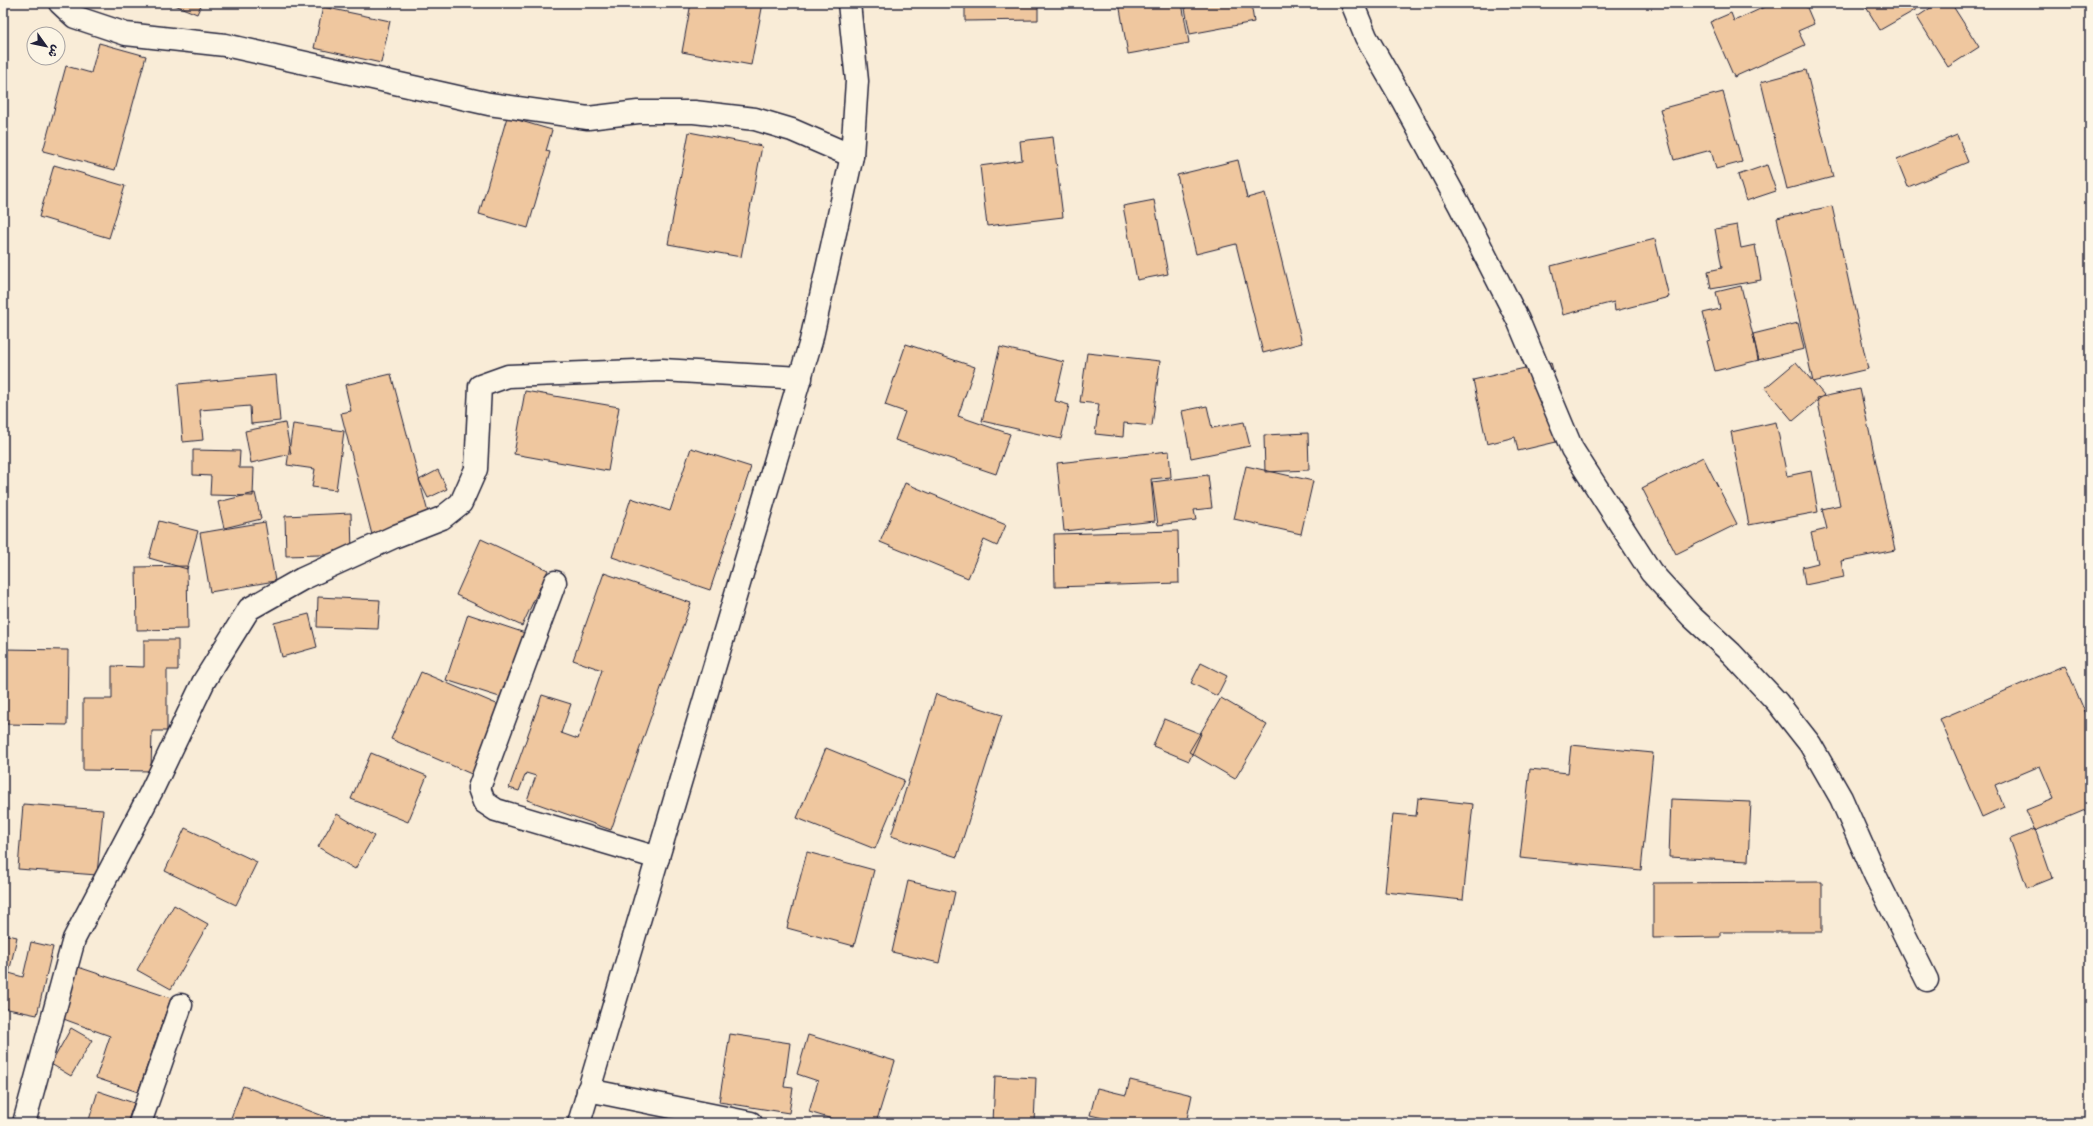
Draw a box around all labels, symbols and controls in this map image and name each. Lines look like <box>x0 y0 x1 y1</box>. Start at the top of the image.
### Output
north arrow <box>26 26 66 66</box>
text: ش <box>45 43 64 60</box>

